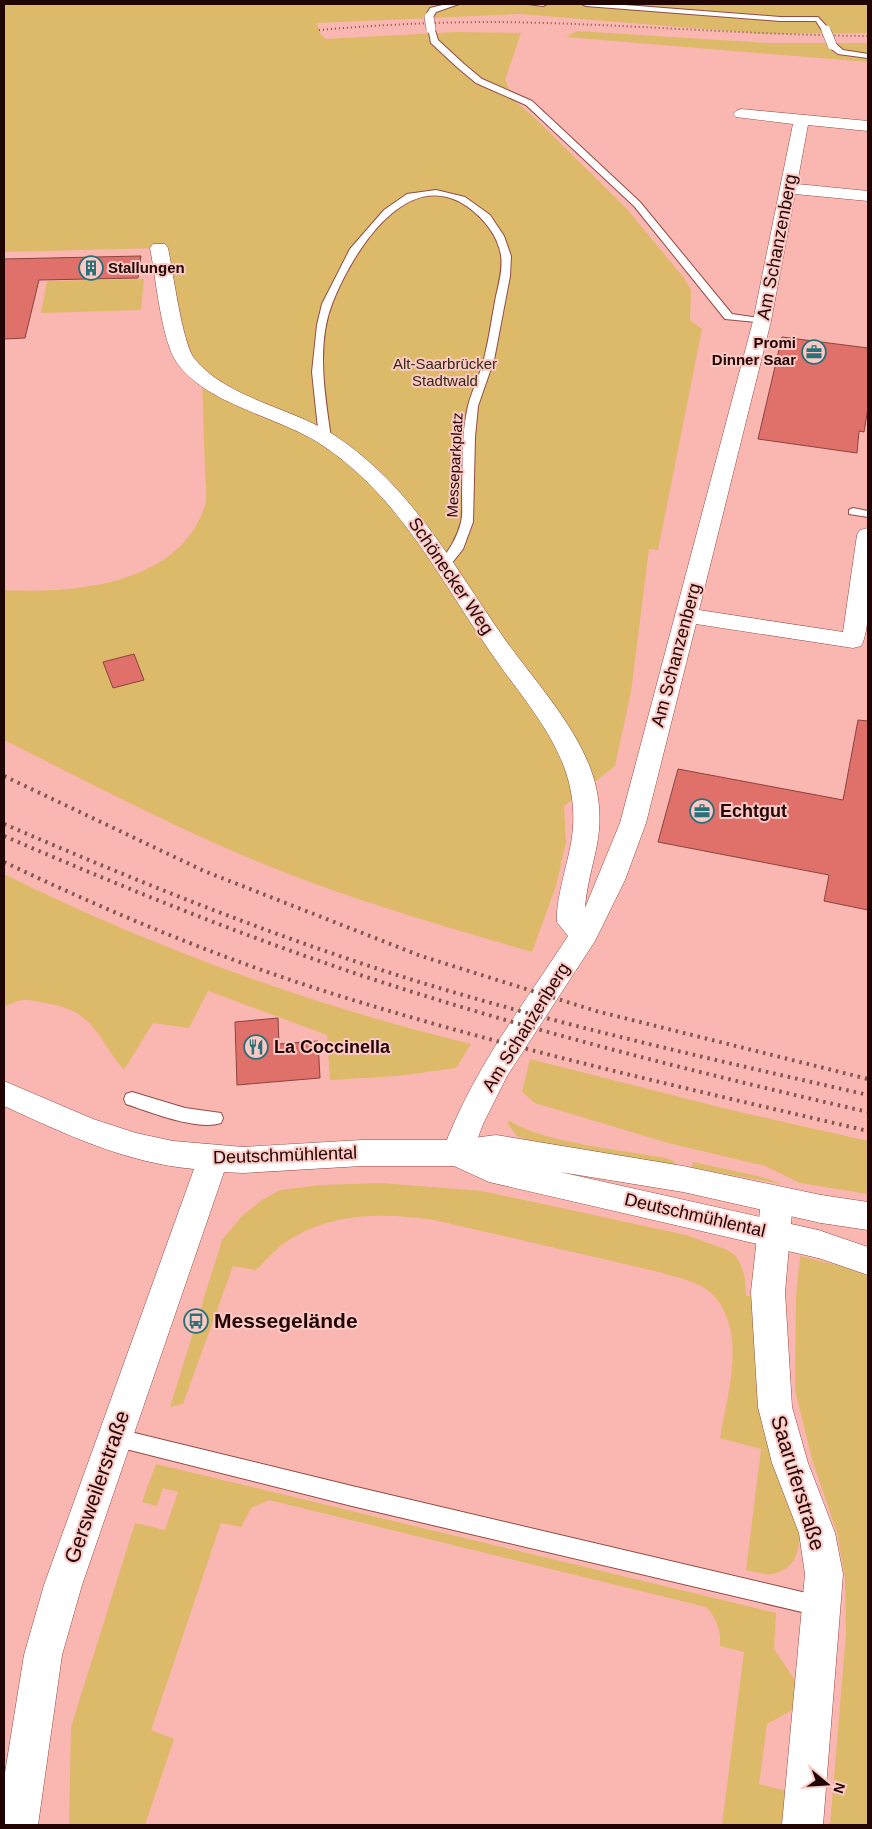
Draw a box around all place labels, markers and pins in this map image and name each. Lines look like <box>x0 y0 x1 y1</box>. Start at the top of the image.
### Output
building icon: Stallungen <box>78 255 104 281</box>
place label: Stallungen <box>108 259 185 276</box>
place label: Promi Dinner Saar <box>712 334 796 368</box>
office icon: Promi Dinner Saar <box>801 339 827 365</box>
office icon: Echtgut <box>689 798 715 824</box>
place label: Echtgut <box>720 801 787 821</box>
restaurant icon: La Coccinella <box>243 1034 269 1060</box>
place label: La Coccinella <box>274 1037 391 1057</box>
bus stop icon: Messegelände <box>183 1308 209 1334</box>
place label: Messegelände <box>214 1309 358 1332</box>

